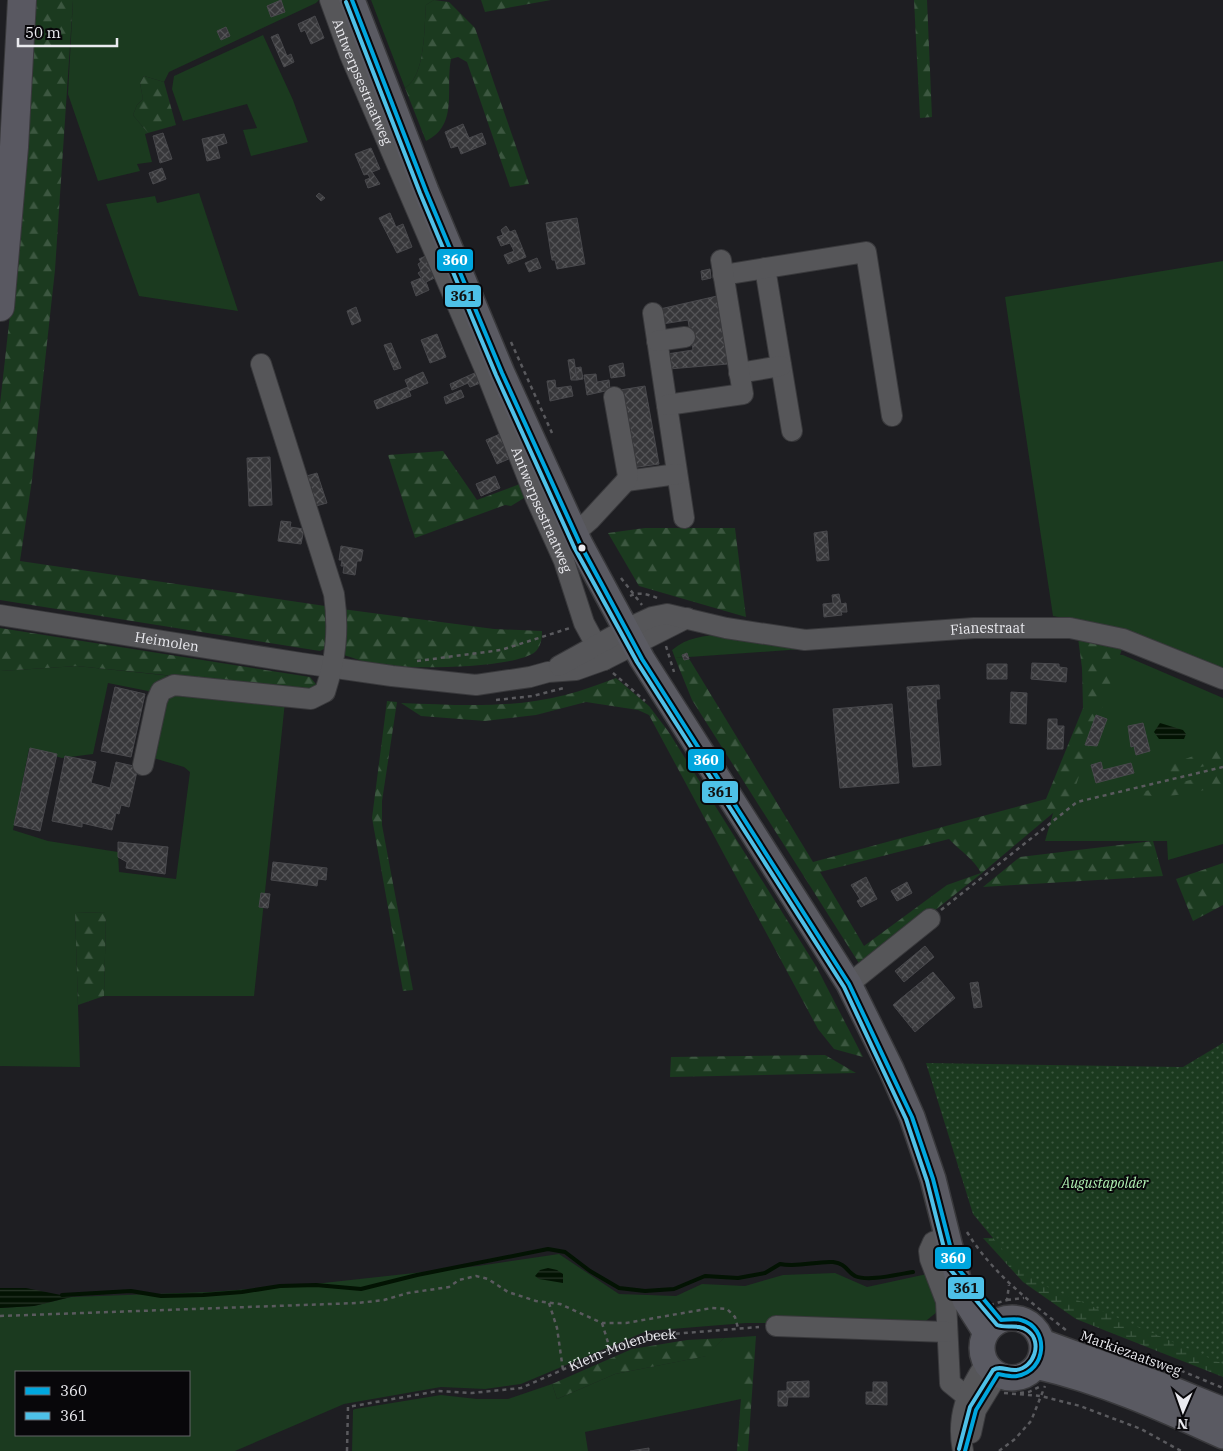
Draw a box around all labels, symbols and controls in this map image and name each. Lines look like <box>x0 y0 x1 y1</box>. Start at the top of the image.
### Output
scale bar <box>18 15 116 47</box>
street label: Antwerpsestraatweg <box>329 16 397 148</box>
text: 50 m <box>25 23 61 42</box>
line badge: 360 <box>436 248 474 272</box>
text: 360 <box>442 251 468 269</box>
line badge: 361 <box>444 284 482 308</box>
text: 361 <box>450 287 476 305</box>
street label: Antwerpsestraatweg <box>507 444 576 575</box>
unlabelled marker <box>577 543 587 553</box>
street label: Fianestraat <box>949 619 1025 639</box>
street label: Heimolen <box>133 628 200 656</box>
line badge: 360 <box>687 748 725 772</box>
text: 360 <box>693 751 719 769</box>
line badge: 361 <box>701 780 739 804</box>
text: 361 <box>707 783 733 801</box>
park label: Augustapolder <box>1061 1174 1149 1192</box>
line badge: 360 <box>934 1246 972 1270</box>
text: 360 <box>940 1249 966 1267</box>
line badge: 361 <box>947 1276 985 1300</box>
text: 361 <box>953 1279 979 1297</box>
street label: Klein-Molenbeek <box>566 1325 678 1375</box>
street label: Markiezaatsweg <box>1078 1326 1184 1380</box>
legend <box>15 1371 190 1436</box>
text: 360 <box>60 1381 87 1400</box>
north arrow <box>1158 1386 1208 1436</box>
text: 361 <box>60 1406 87 1425</box>
text: N <box>1177 1415 1188 1433</box>

